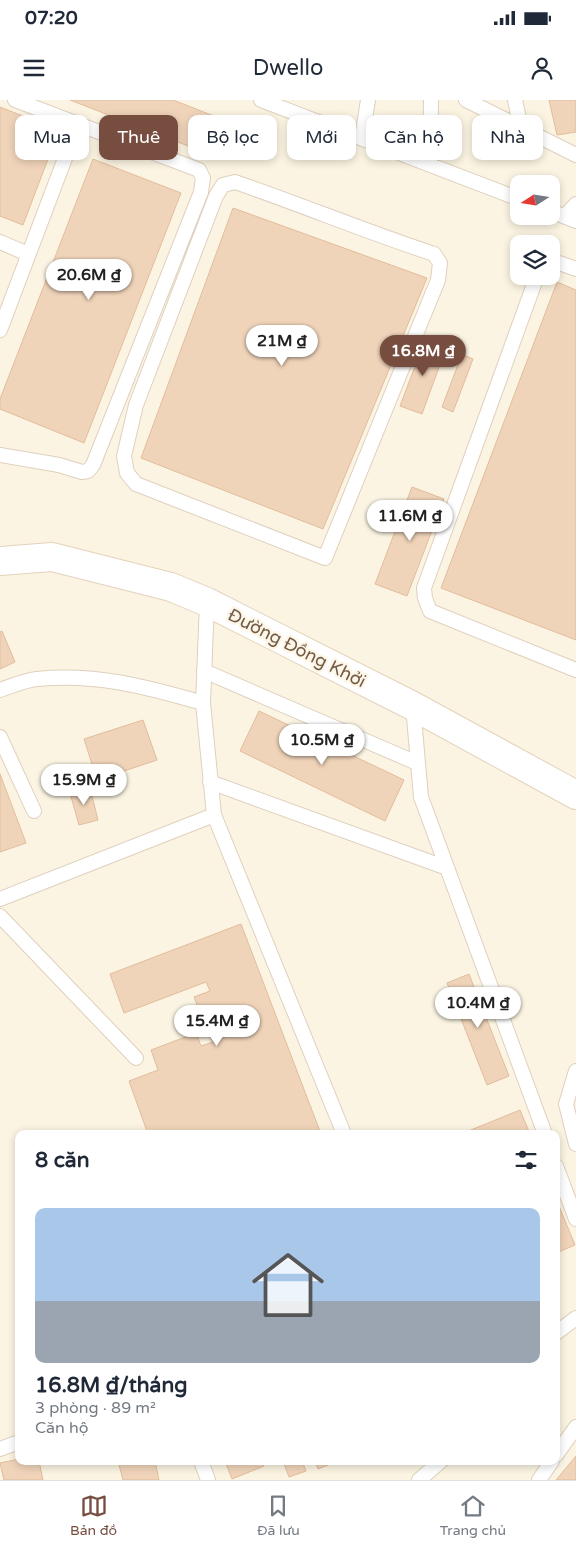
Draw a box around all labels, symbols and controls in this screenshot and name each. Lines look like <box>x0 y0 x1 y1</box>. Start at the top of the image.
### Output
text: 07:20 <box>25 7 78 29</box>
icon: menu <box>20 54 48 82</box>
icon: person <box>528 54 556 82</box>
text: Dwello <box>253 55 323 81</box>
chip: Mua <box>15 115 89 160</box>
chip: Thuê <box>99 115 178 160</box>
chip: Bộ lọc <box>188 115 277 160</box>
chip: Mới <box>287 115 356 160</box>
chip: Căn hộ <box>366 115 462 160</box>
chip: Nhà <box>472 115 543 160</box>
north arrow <box>510 175 560 225</box>
map controls <box>510 175 560 285</box>
button: layers <box>510 235 560 285</box>
pin: 20.6M ₫ <box>43 258 135 301</box>
text: 20.6M ₫ <box>57 265 121 285</box>
pin: 21M ₫ <box>247 324 317 367</box>
text: 21M ₫ <box>257 331 307 351</box>
pin: 16.8M ₫ <box>377 334 469 377</box>
text: 16.8M ₫ <box>391 341 455 361</box>
pin: 11.6M ₫ <box>364 500 456 542</box>
text: 11.6M ₫ <box>378 506 442 526</box>
street label: Đường Đồng Khởi <box>224 604 370 692</box>
pin: 10.5M ₫ <box>276 724 368 766</box>
text: 10.5M ₫ <box>290 730 354 750</box>
pin: 15.9M ₫ <box>38 764 130 806</box>
text: 15.9M ₫ <box>52 770 116 790</box>
pin: 10.4M ₫ <box>432 986 524 1029</box>
text: 10.4M ₫ <box>446 993 510 1013</box>
pin: 15.4M ₫ <box>171 1004 263 1047</box>
text: 15.4M ₫ <box>185 1011 249 1031</box>
icon: filters <box>512 1146 540 1174</box>
text: 8 căn <box>35 1148 89 1173</box>
icon: home <box>243 1240 333 1330</box>
text: 16.8M ₫/tháng <box>35 1373 187 1398</box>
text: 3 phòng · 89 m² <box>35 1398 156 1418</box>
text: Căn hộ <box>35 1418 89 1438</box>
tab: Bản đồ <box>70 1492 117 1539</box>
tab: Đã lưu <box>257 1492 300 1539</box>
tab: Trang chủ <box>440 1492 506 1539</box>

